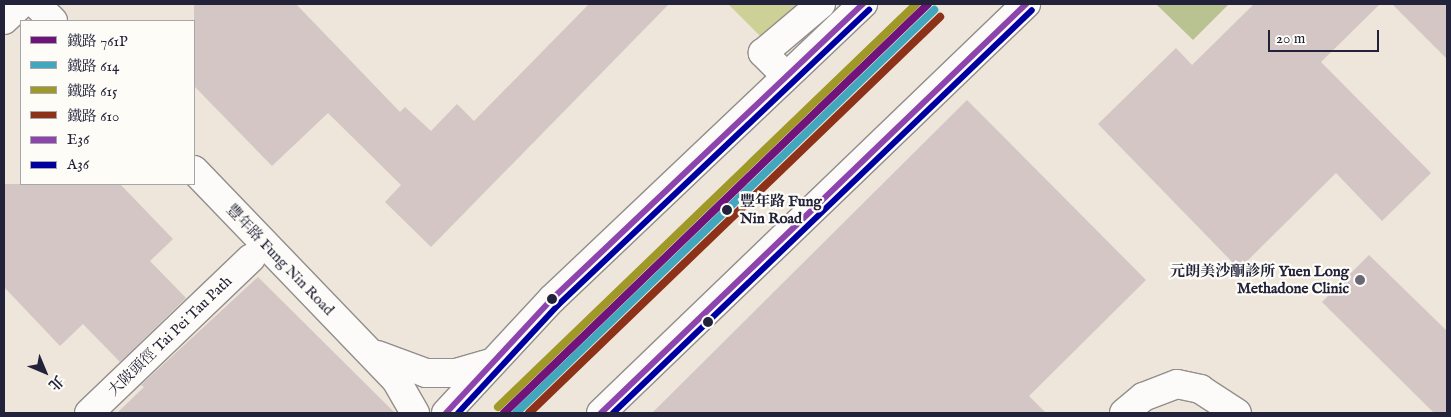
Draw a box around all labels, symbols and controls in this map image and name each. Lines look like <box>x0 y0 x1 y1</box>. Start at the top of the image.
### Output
legend <box>20 20 195 185</box>
scale bar <box>1271 20 1382 52</box>
text: 20 m <box>1276 29 1305 48</box>
text: 鐵路 761P <box>67 32 128 51</box>
text: 鐵路 614 <box>67 57 119 76</box>
text: 鐵路 615 <box>67 82 118 101</box>
text: 鐵路 610 <box>67 107 119 126</box>
text: E36 <box>67 130 89 149</box>
text: A36 <box>67 155 89 174</box>
place label: 豐年路 Fung Nin Road <box>740 192 822 227</box>
street label: 豐年路 Fung Nin Road <box>222 201 338 319</box>
marker: 豐年路 Fung Nin Road <box>718 201 736 219</box>
place label: 元朗美沙酮診所 Yuen Long Methadone Clinic <box>1170 262 1349 297</box>
street label: 大陂頭徑 Tai Pei Tau Path <box>104 272 236 400</box>
marker: 元朗美沙酮診所 Yuen Long Methadone Clinic <box>1353 273 1367 287</box>
unlabelled marker <box>547 294 557 304</box>
unlabelled marker <box>703 317 713 327</box>
north arrow <box>20 347 70 397</box>
text: 北 <box>44 371 67 394</box>

